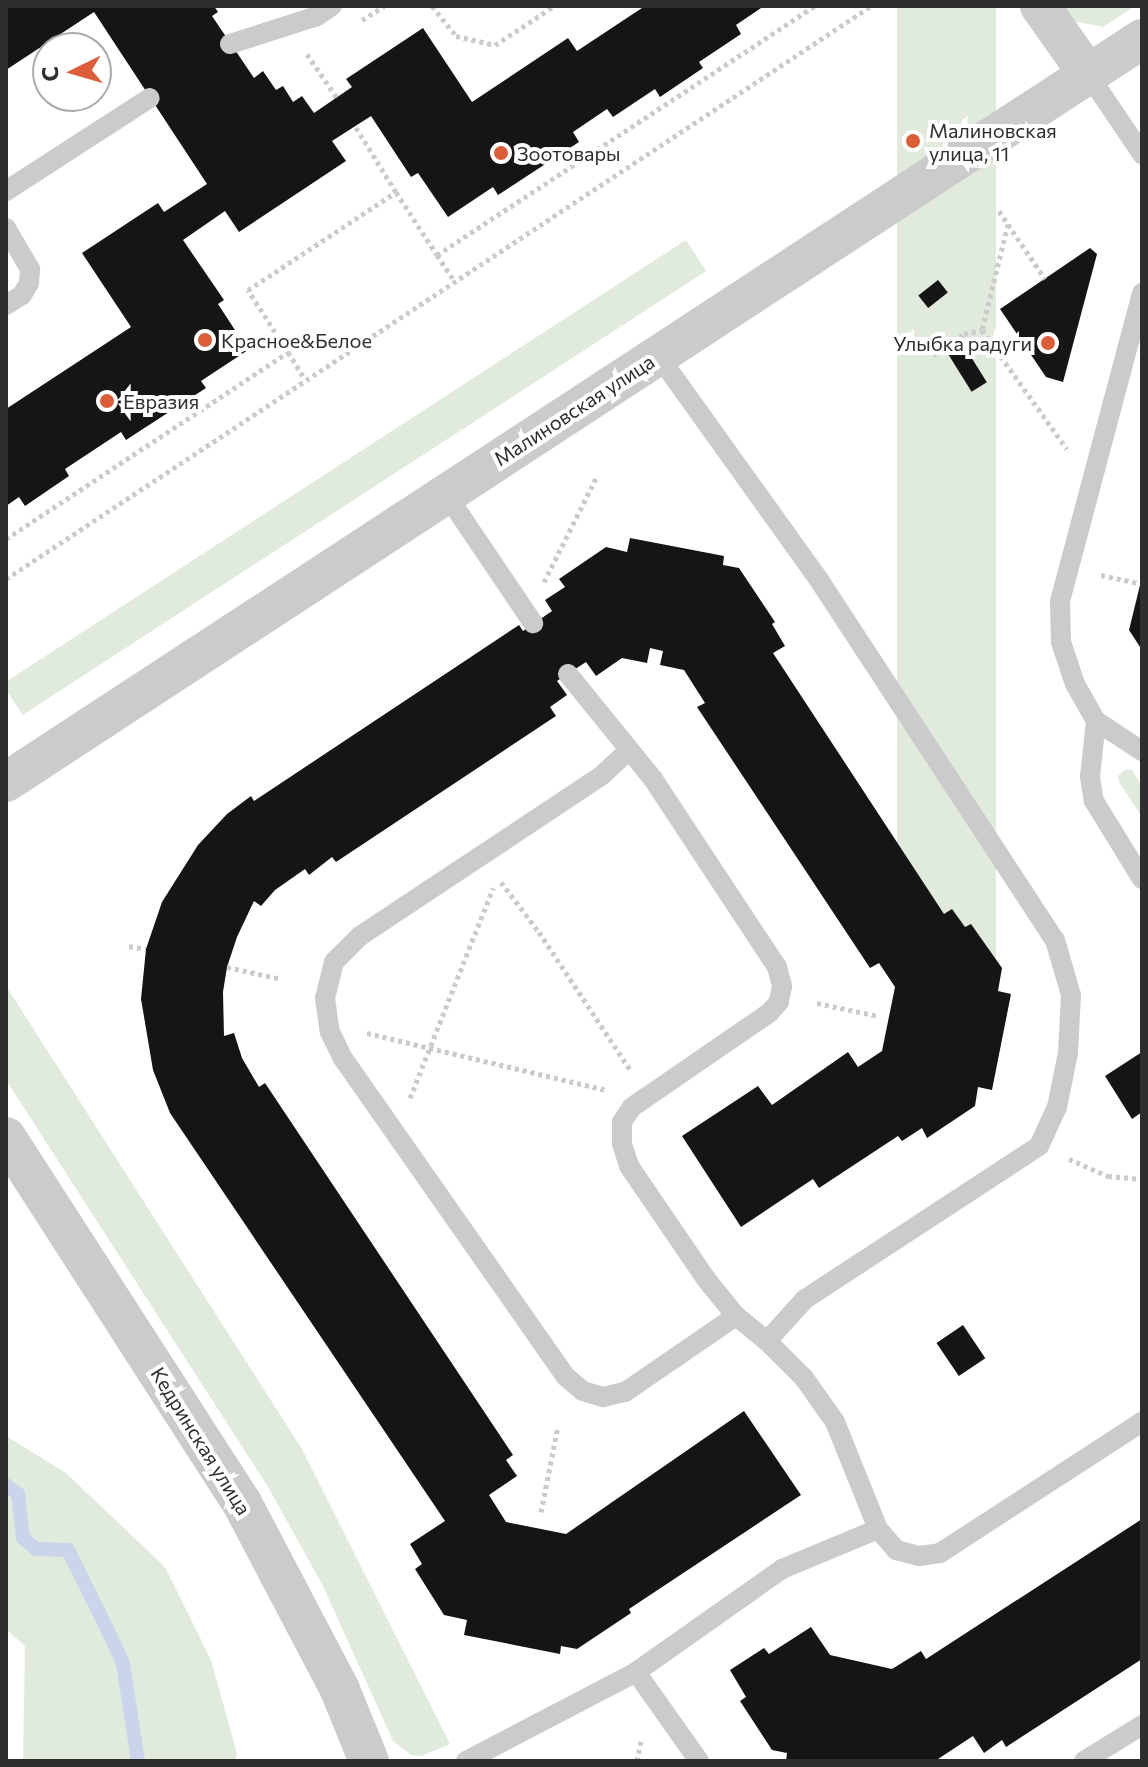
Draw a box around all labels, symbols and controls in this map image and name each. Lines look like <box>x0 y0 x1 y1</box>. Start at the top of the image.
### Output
north arrow <box>32 32 112 112</box>
text: С <box>35 65 64 83</box>
place label: Малиновская улица, 11 <box>929 118 1057 165</box>
marker: Малиновская улица, 11 <box>904 132 922 150</box>
place label: Зоотовары <box>517 141 621 165</box>
marker: Зоотовары <box>492 144 510 162</box>
place label: Красное&Белое <box>221 328 372 352</box>
marker: Красное&Белое <box>196 331 214 349</box>
place label: Улыбка радуги <box>893 331 1032 355</box>
marker: Улыбка радуги <box>1039 334 1057 352</box>
street label: Малиновская улица <box>489 349 659 471</box>
place label: Евразия <box>123 389 199 413</box>
marker: Евразия <box>98 392 116 410</box>
street label: Кедринская улица <box>146 1363 256 1519</box>

